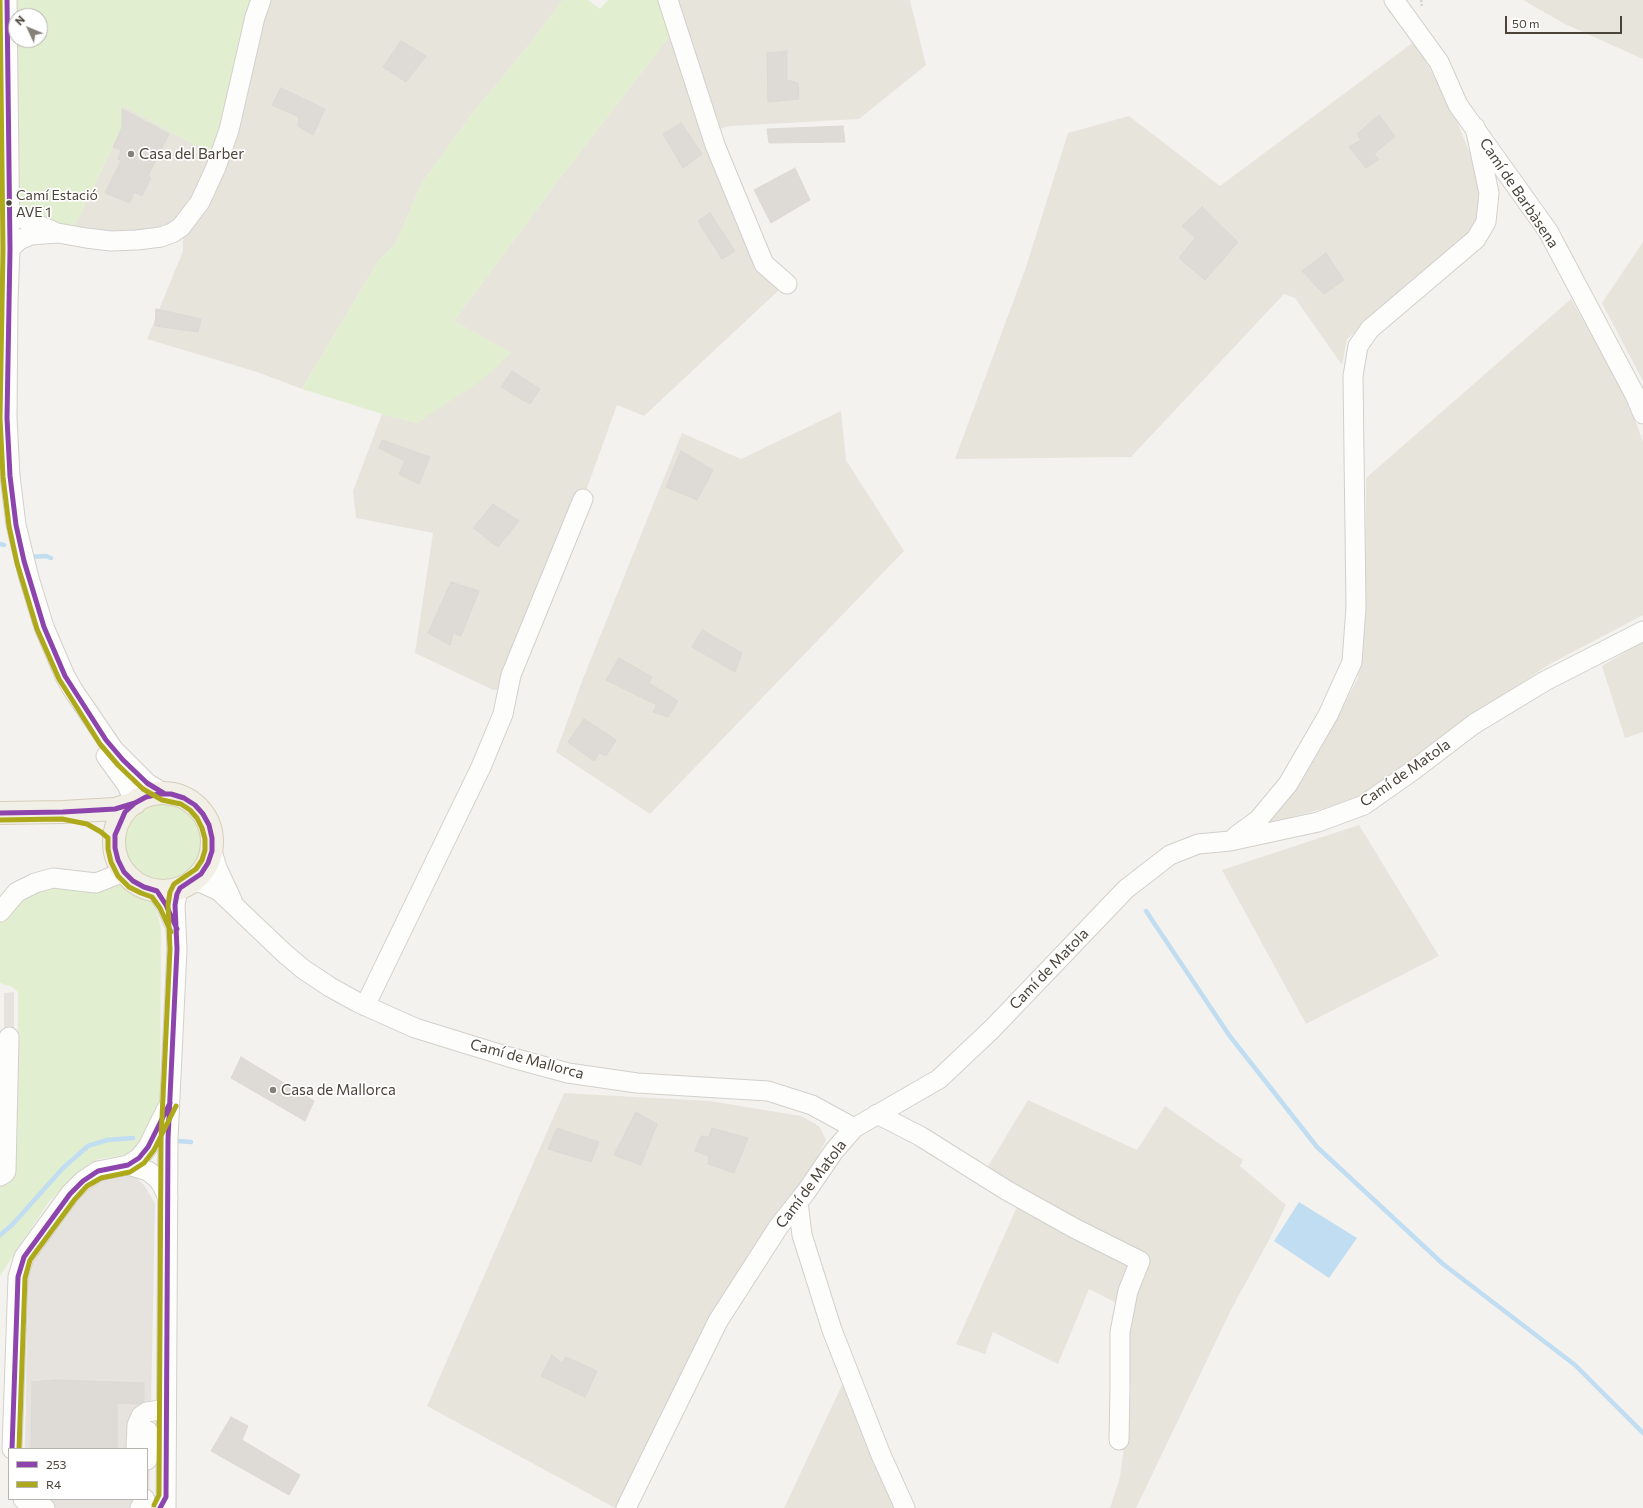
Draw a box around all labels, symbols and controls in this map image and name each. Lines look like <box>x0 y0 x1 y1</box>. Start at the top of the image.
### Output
north arrow <box>8 8 48 48</box>
scale bar <box>1507 8 1624 34</box>
text: N <box>12 13 27 28</box>
text: 50 m <box>1512 16 1540 30</box>
street label: Camí de Barbàsena <box>1476 135 1562 251</box>
place label: Casa del Barber <box>139 145 244 163</box>
marker: Casa del Barber <box>126 149 136 159</box>
place label: Camí Estació AVE 1 <box>16 187 98 220</box>
marker: Camí Estació AVE 1 <box>4 198 14 208</box>
street label: Camí de Matola <box>1356 735 1454 811</box>
street label: Camí de Matola <box>1006 925 1092 1013</box>
street label: Camí de Mallorca <box>468 1035 586 1083</box>
place label: Casa de Mallorca <box>281 1081 396 1099</box>
marker: Casa de Mallorca <box>268 1085 278 1095</box>
street label: Camí de Matola <box>772 1136 850 1232</box>
legend <box>8 1448 148 1500</box>
text: 253 <box>46 1457 66 1471</box>
text: R4 <box>46 1477 61 1491</box>

